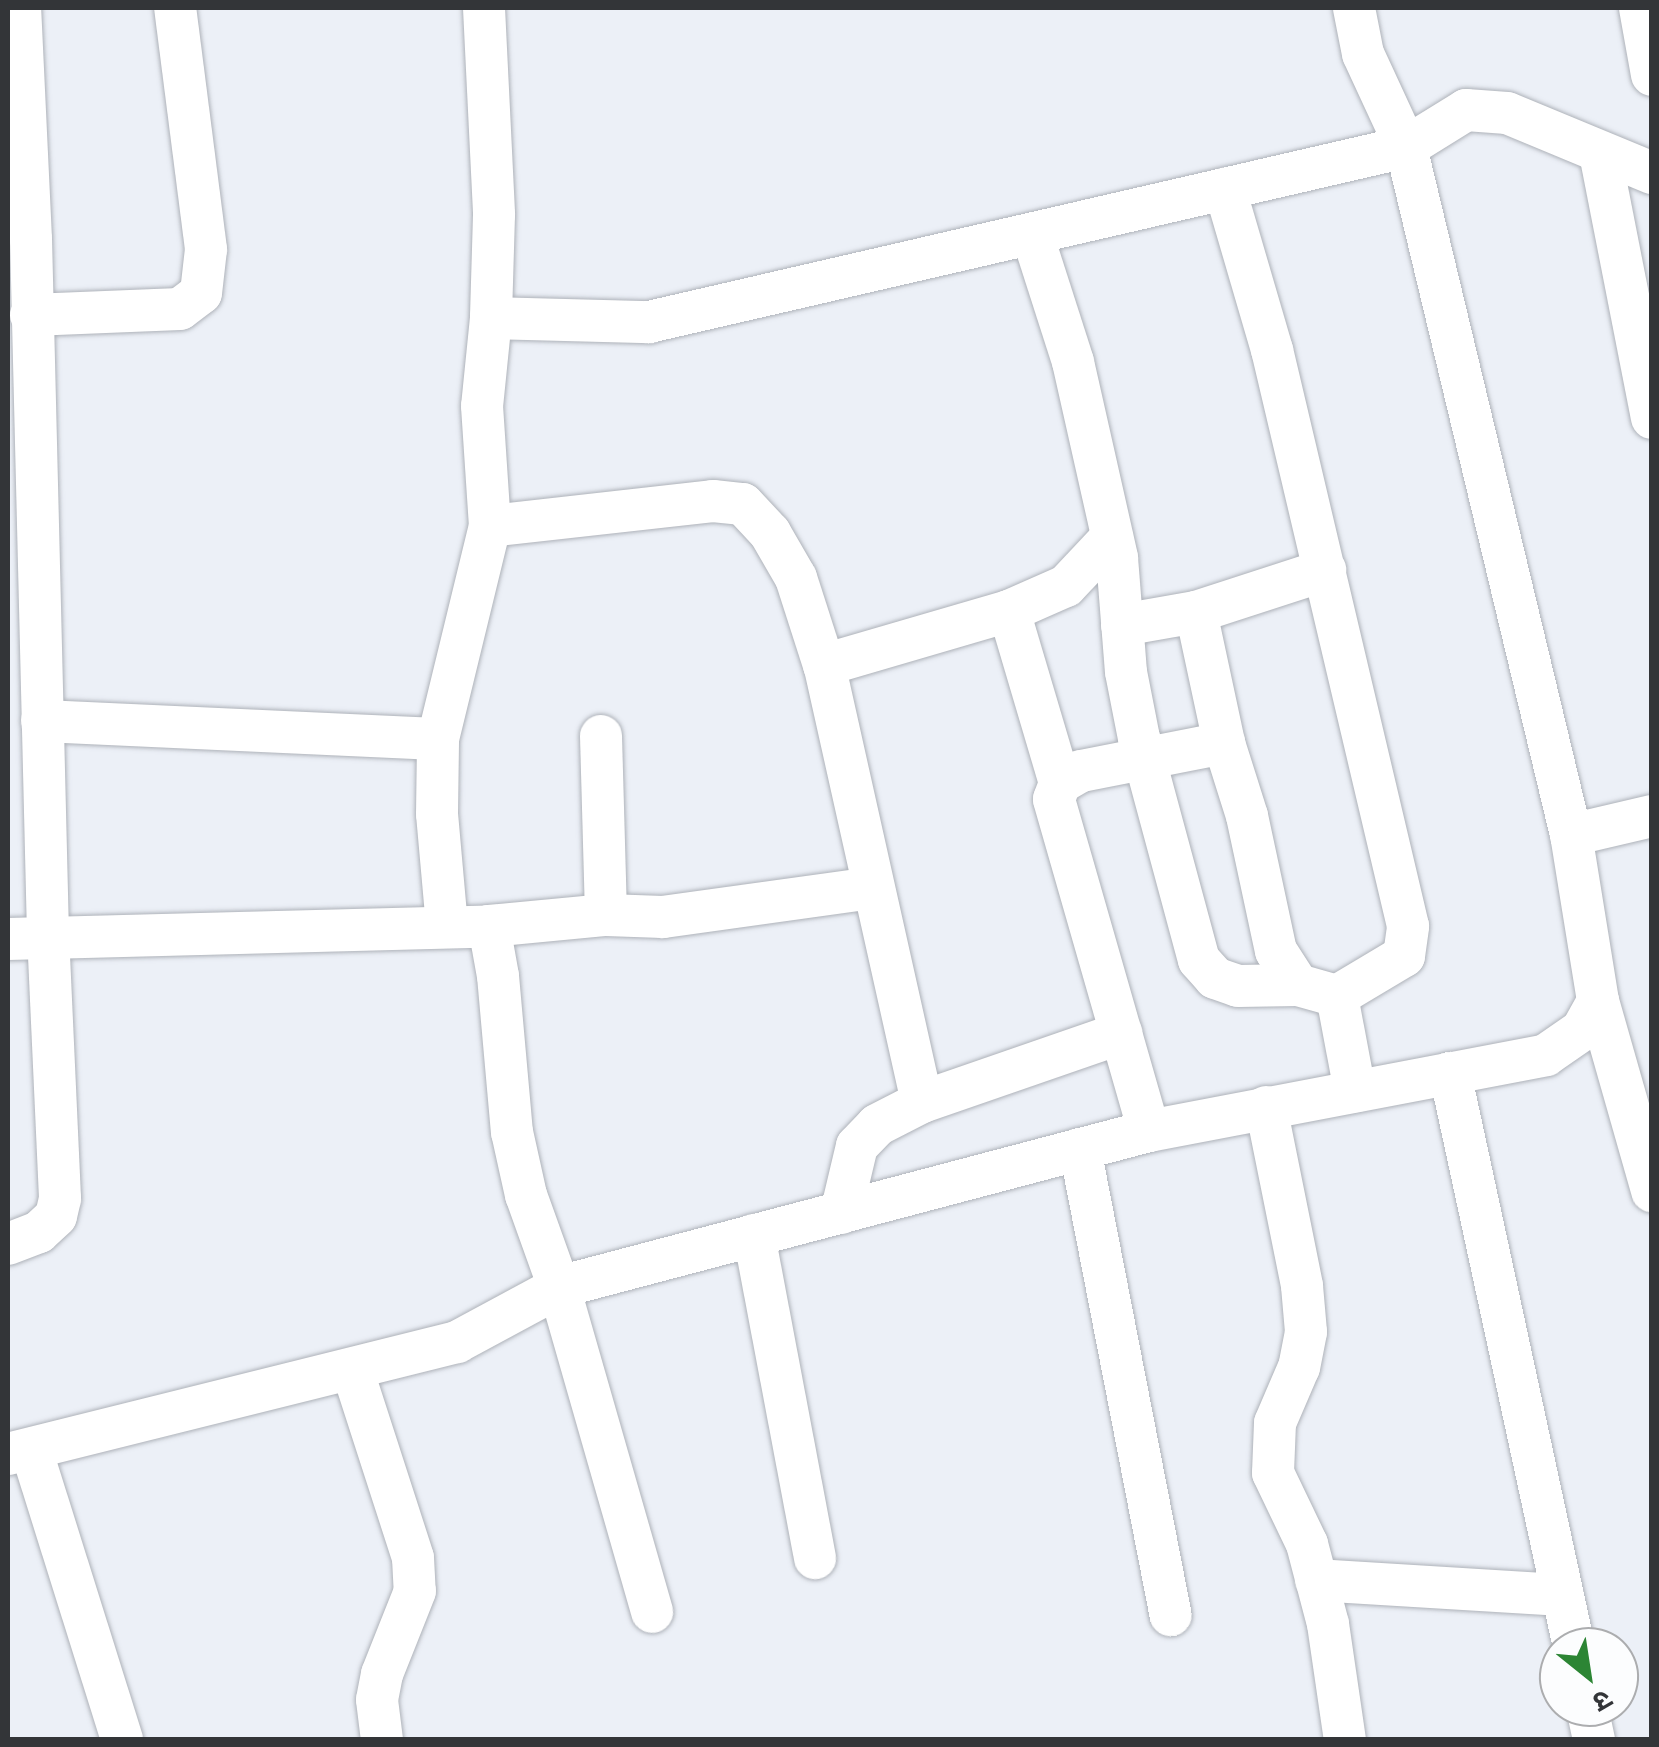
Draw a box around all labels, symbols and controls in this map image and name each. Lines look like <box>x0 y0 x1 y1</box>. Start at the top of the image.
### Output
north arrow <box>1539 1627 1639 1727</box>
text: उ <box>1587 1682 1619 1721</box>

